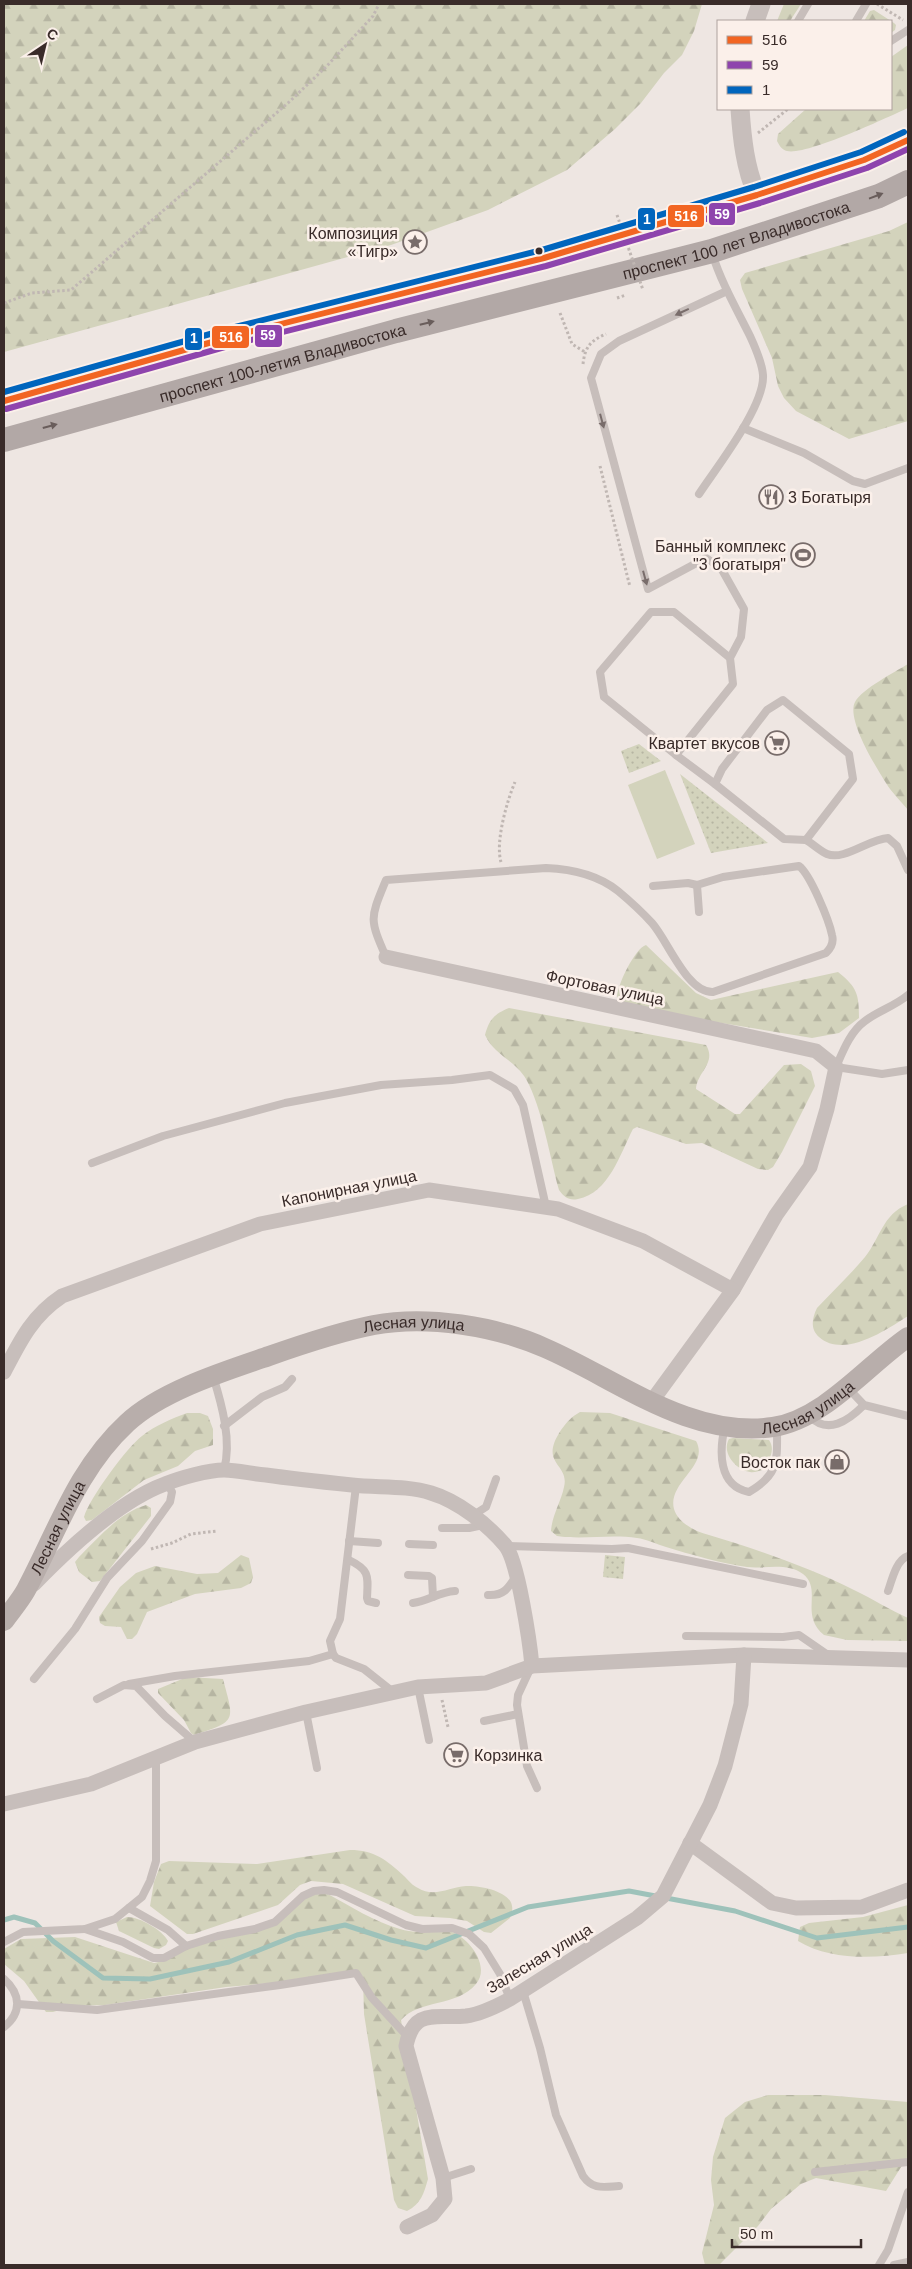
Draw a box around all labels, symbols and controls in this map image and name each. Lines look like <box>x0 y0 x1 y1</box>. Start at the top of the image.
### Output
north arrow <box>20 20 70 70</box>
legend <box>717 20 892 110</box>
text: С <box>44 25 61 44</box>
text: 516 <box>762 31 787 48</box>
text: 59 <box>762 56 779 73</box>
text: 1 <box>762 81 770 98</box>
one-way arrow <box>869 192 884 200</box>
street label: проспект 100 лет Владивостока <box>620 195 852 283</box>
line badge: 59 <box>708 202 736 226</box>
line badge: 516 <box>667 204 705 228</box>
text: 59 <box>714 206 730 222</box>
line badge: 1 <box>637 207 656 231</box>
text: 516 <box>674 208 698 224</box>
place label: Композиция «Тигр» <box>308 225 398 260</box>
place icon: Композиция «Тигр» <box>402 229 428 255</box>
unlabelled marker <box>534 246 544 256</box>
one-way arrow <box>675 308 689 316</box>
one-way arrow <box>419 319 434 327</box>
street label: проспект 100-летия Владивостока <box>156 320 408 404</box>
line badge: 59 <box>254 324 283 348</box>
line badge: 516 <box>211 325 250 349</box>
line badge: 1 <box>184 327 203 351</box>
text: 59 <box>260 327 276 343</box>
text: 516 <box>219 329 243 345</box>
one-way arrow <box>599 413 607 428</box>
one-way arrow <box>43 421 58 429</box>
restaurant icon: 3 Богатыря <box>758 484 784 510</box>
place label: 3 Богатыря <box>788 489 871 506</box>
place label: Банный комплекс "3 богатыря" <box>655 538 786 573</box>
sports icon: Банный комплекс "3 богатыря" <box>790 542 816 568</box>
one-way arrow <box>641 570 649 585</box>
supermarket icon: Квартет вкусов <box>764 730 790 756</box>
place label: Квартет вкусов <box>649 735 760 752</box>
street label: Фортовая улица <box>544 967 665 1008</box>
street label: Капонирная улица <box>280 1167 418 1210</box>
street label: Лесная улица <box>361 1313 466 1336</box>
street label: Лесная улица <box>761 1377 858 1437</box>
shop icon: Восток пак <box>824 1449 850 1475</box>
place label: Восток пак <box>740 1454 821 1471</box>
street label: Лесная улица <box>27 1478 88 1577</box>
supermarket icon: Корзинка <box>443 1742 469 1768</box>
place label: Корзинка <box>474 1747 542 1764</box>
street label: Залесная улица <box>484 1920 595 1997</box>
scale bar <box>732 2216 861 2248</box>
text: 50 m <box>740 2225 773 2242</box>

